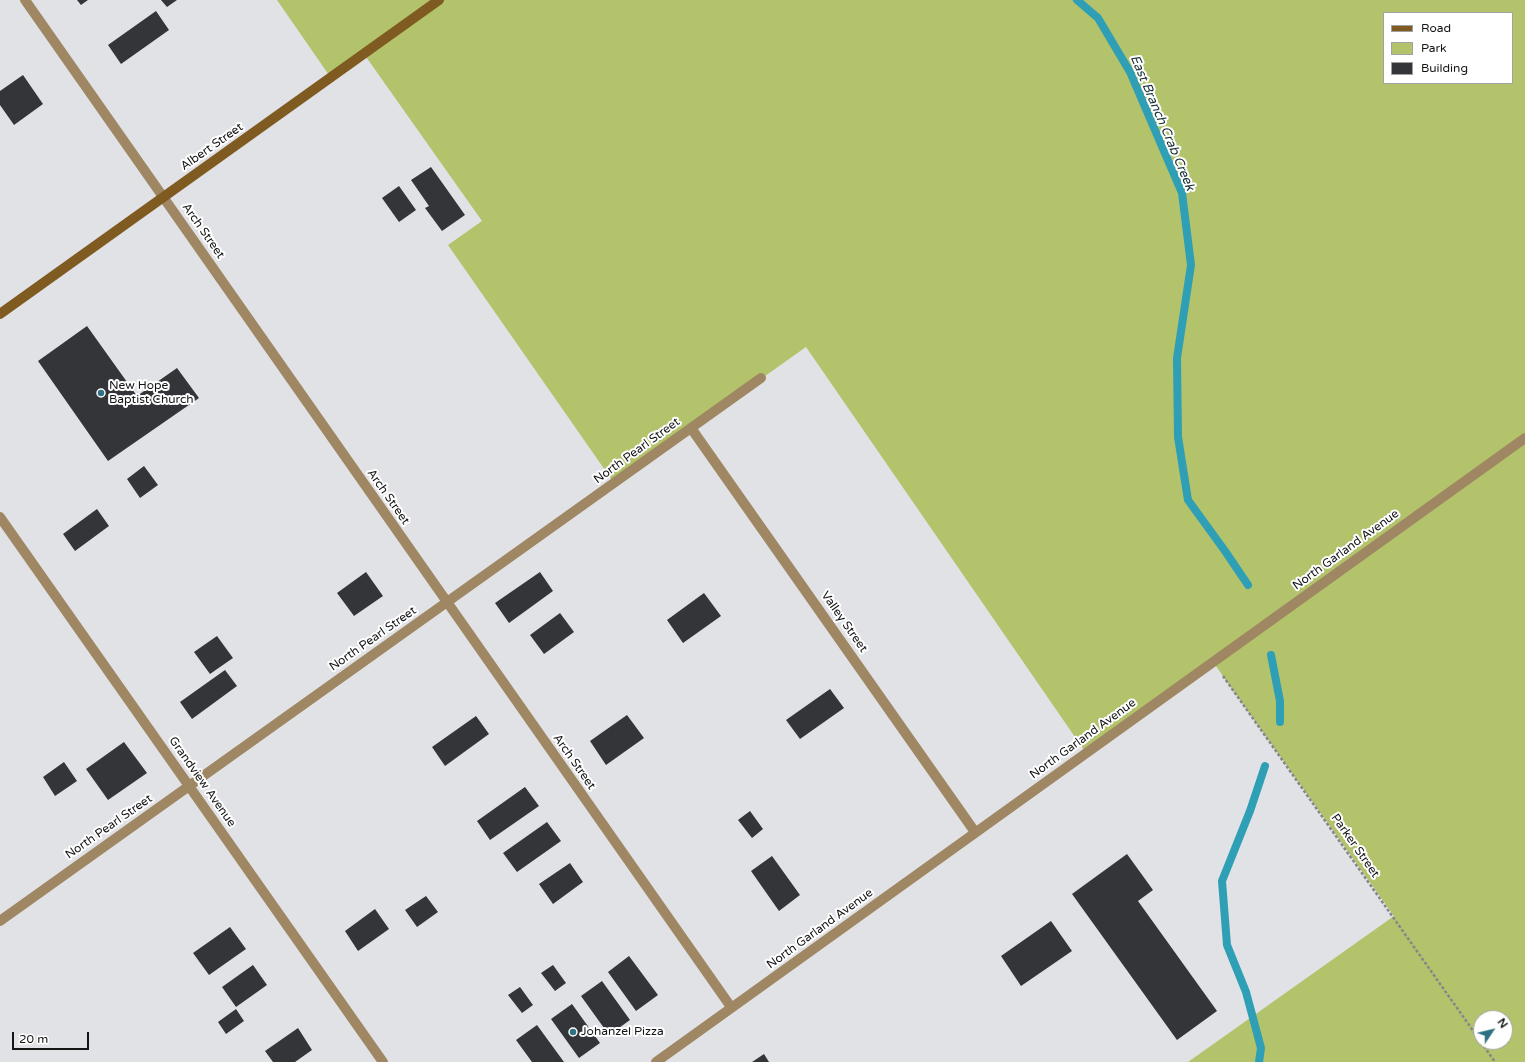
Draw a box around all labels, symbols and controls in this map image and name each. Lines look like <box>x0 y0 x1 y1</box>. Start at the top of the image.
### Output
legend <box>1383 12 1513 84</box>
text: Road <box>1421 21 1451 35</box>
text: Park <box>1421 41 1447 55</box>
water label: East Branch Crab Creek <box>1126 53 1198 193</box>
text: Building <box>1421 61 1468 75</box>
street label: Albert Street <box>178 120 246 174</box>
street label: Arch Street <box>179 200 227 262</box>
place label: New Hope Baptist Church <box>109 379 194 407</box>
marker: New Hope Baptist Church <box>96 388 106 398</box>
street label: North Pearl Street <box>591 415 683 487</box>
street label: Arch Street <box>364 466 412 528</box>
street label: North Garland Avenue <box>1290 507 1402 593</box>
street label: Valley Street <box>818 589 870 655</box>
street label: North Pearl Street <box>327 604 419 674</box>
street label: North Garland Avenue <box>1027 696 1139 782</box>
street label: Arch Street <box>550 731 598 793</box>
street label: Grandview Avenue <box>165 734 239 830</box>
street label: North Pearl Street <box>63 792 155 862</box>
street label: Parker Street <box>1328 811 1382 881</box>
street label: North Garland Avenue <box>764 886 876 972</box>
north arrow <box>1473 1010 1513 1050</box>
text: N <box>1495 1016 1510 1031</box>
scale bar <box>14 1024 91 1050</box>
place label: Johanzel Pizza <box>581 1025 664 1039</box>
marker: Johanzel Pizza <box>568 1027 578 1037</box>
text: 20 m <box>19 1032 48 1046</box>

